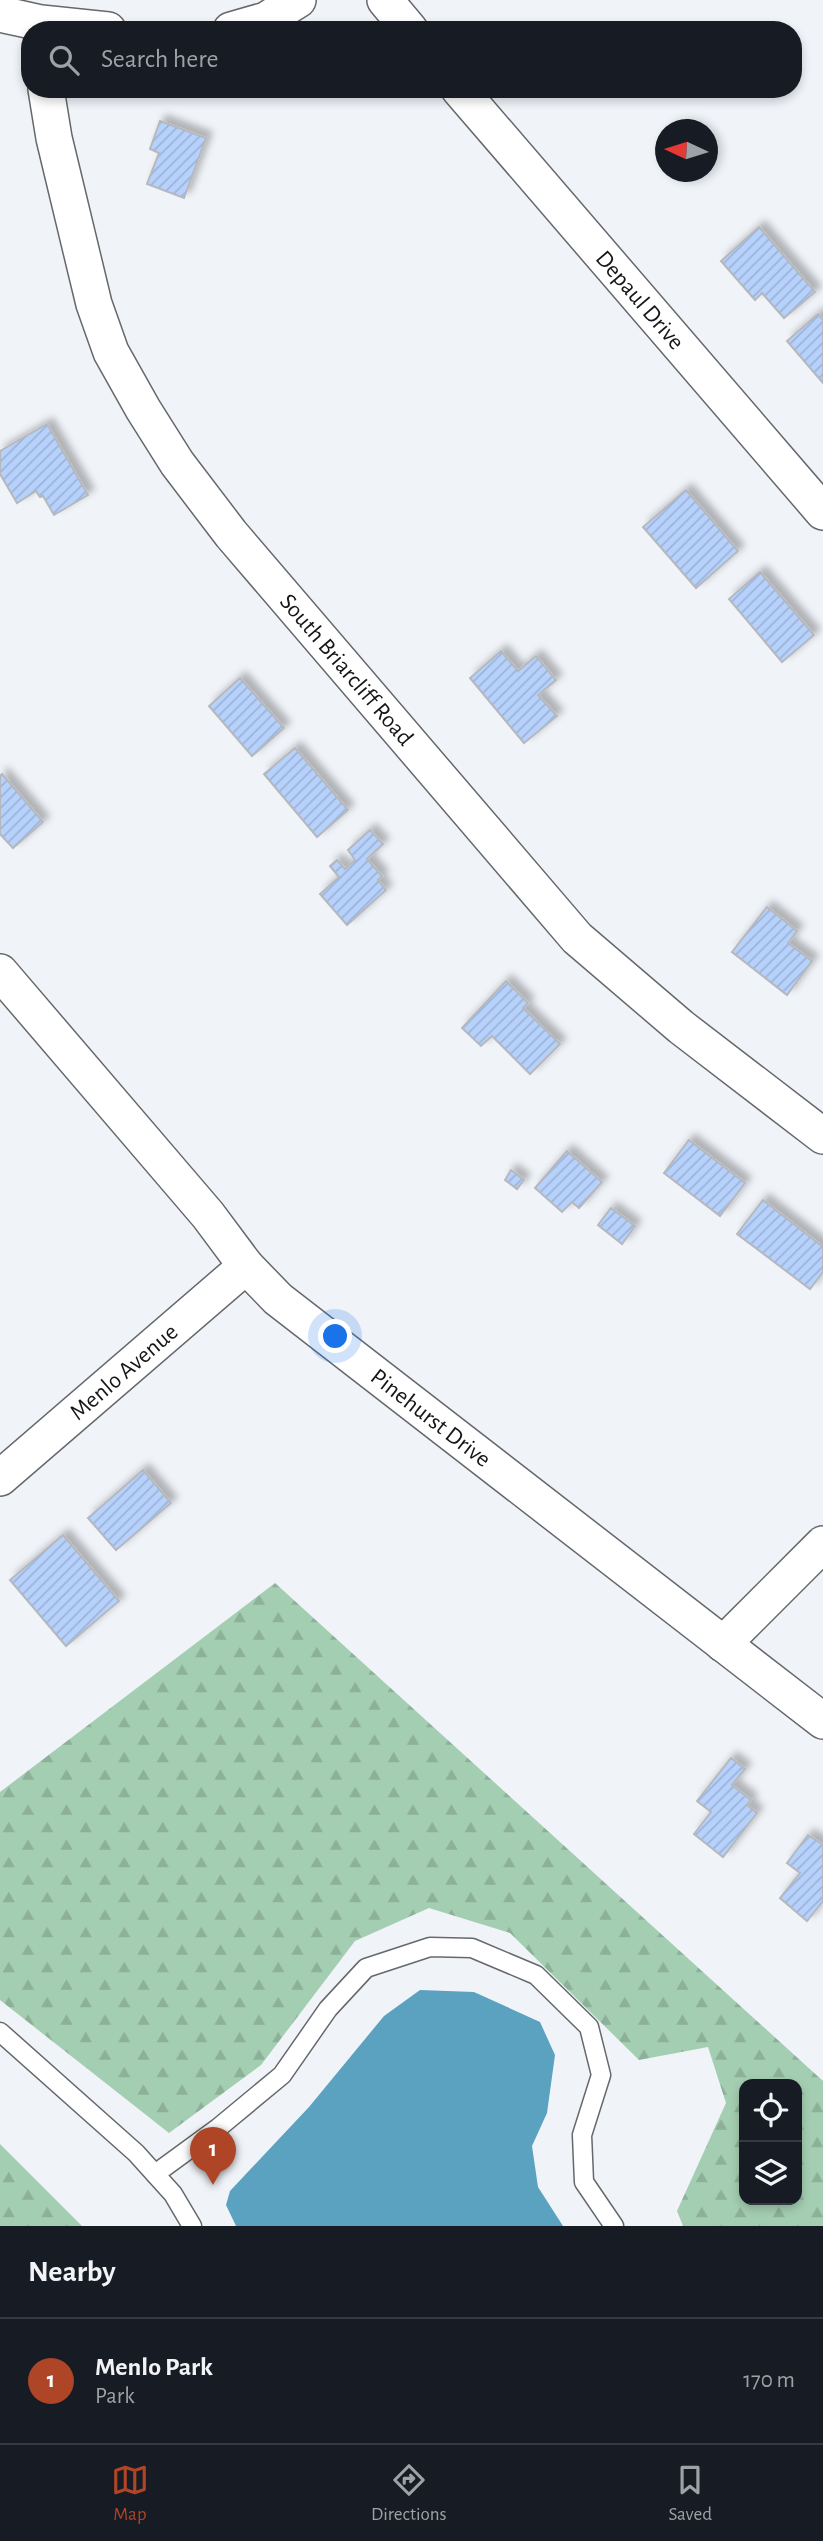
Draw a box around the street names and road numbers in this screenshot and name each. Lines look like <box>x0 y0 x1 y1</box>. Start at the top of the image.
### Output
street label: Depaul Drive <box>591 246 688 354</box>
street label: South Briarcliff Road <box>275 590 417 750</box>
street label: Menlo Avenue <box>66 1320 183 1425</box>
street label: Pinehurst Drive <box>366 1365 495 1472</box>

